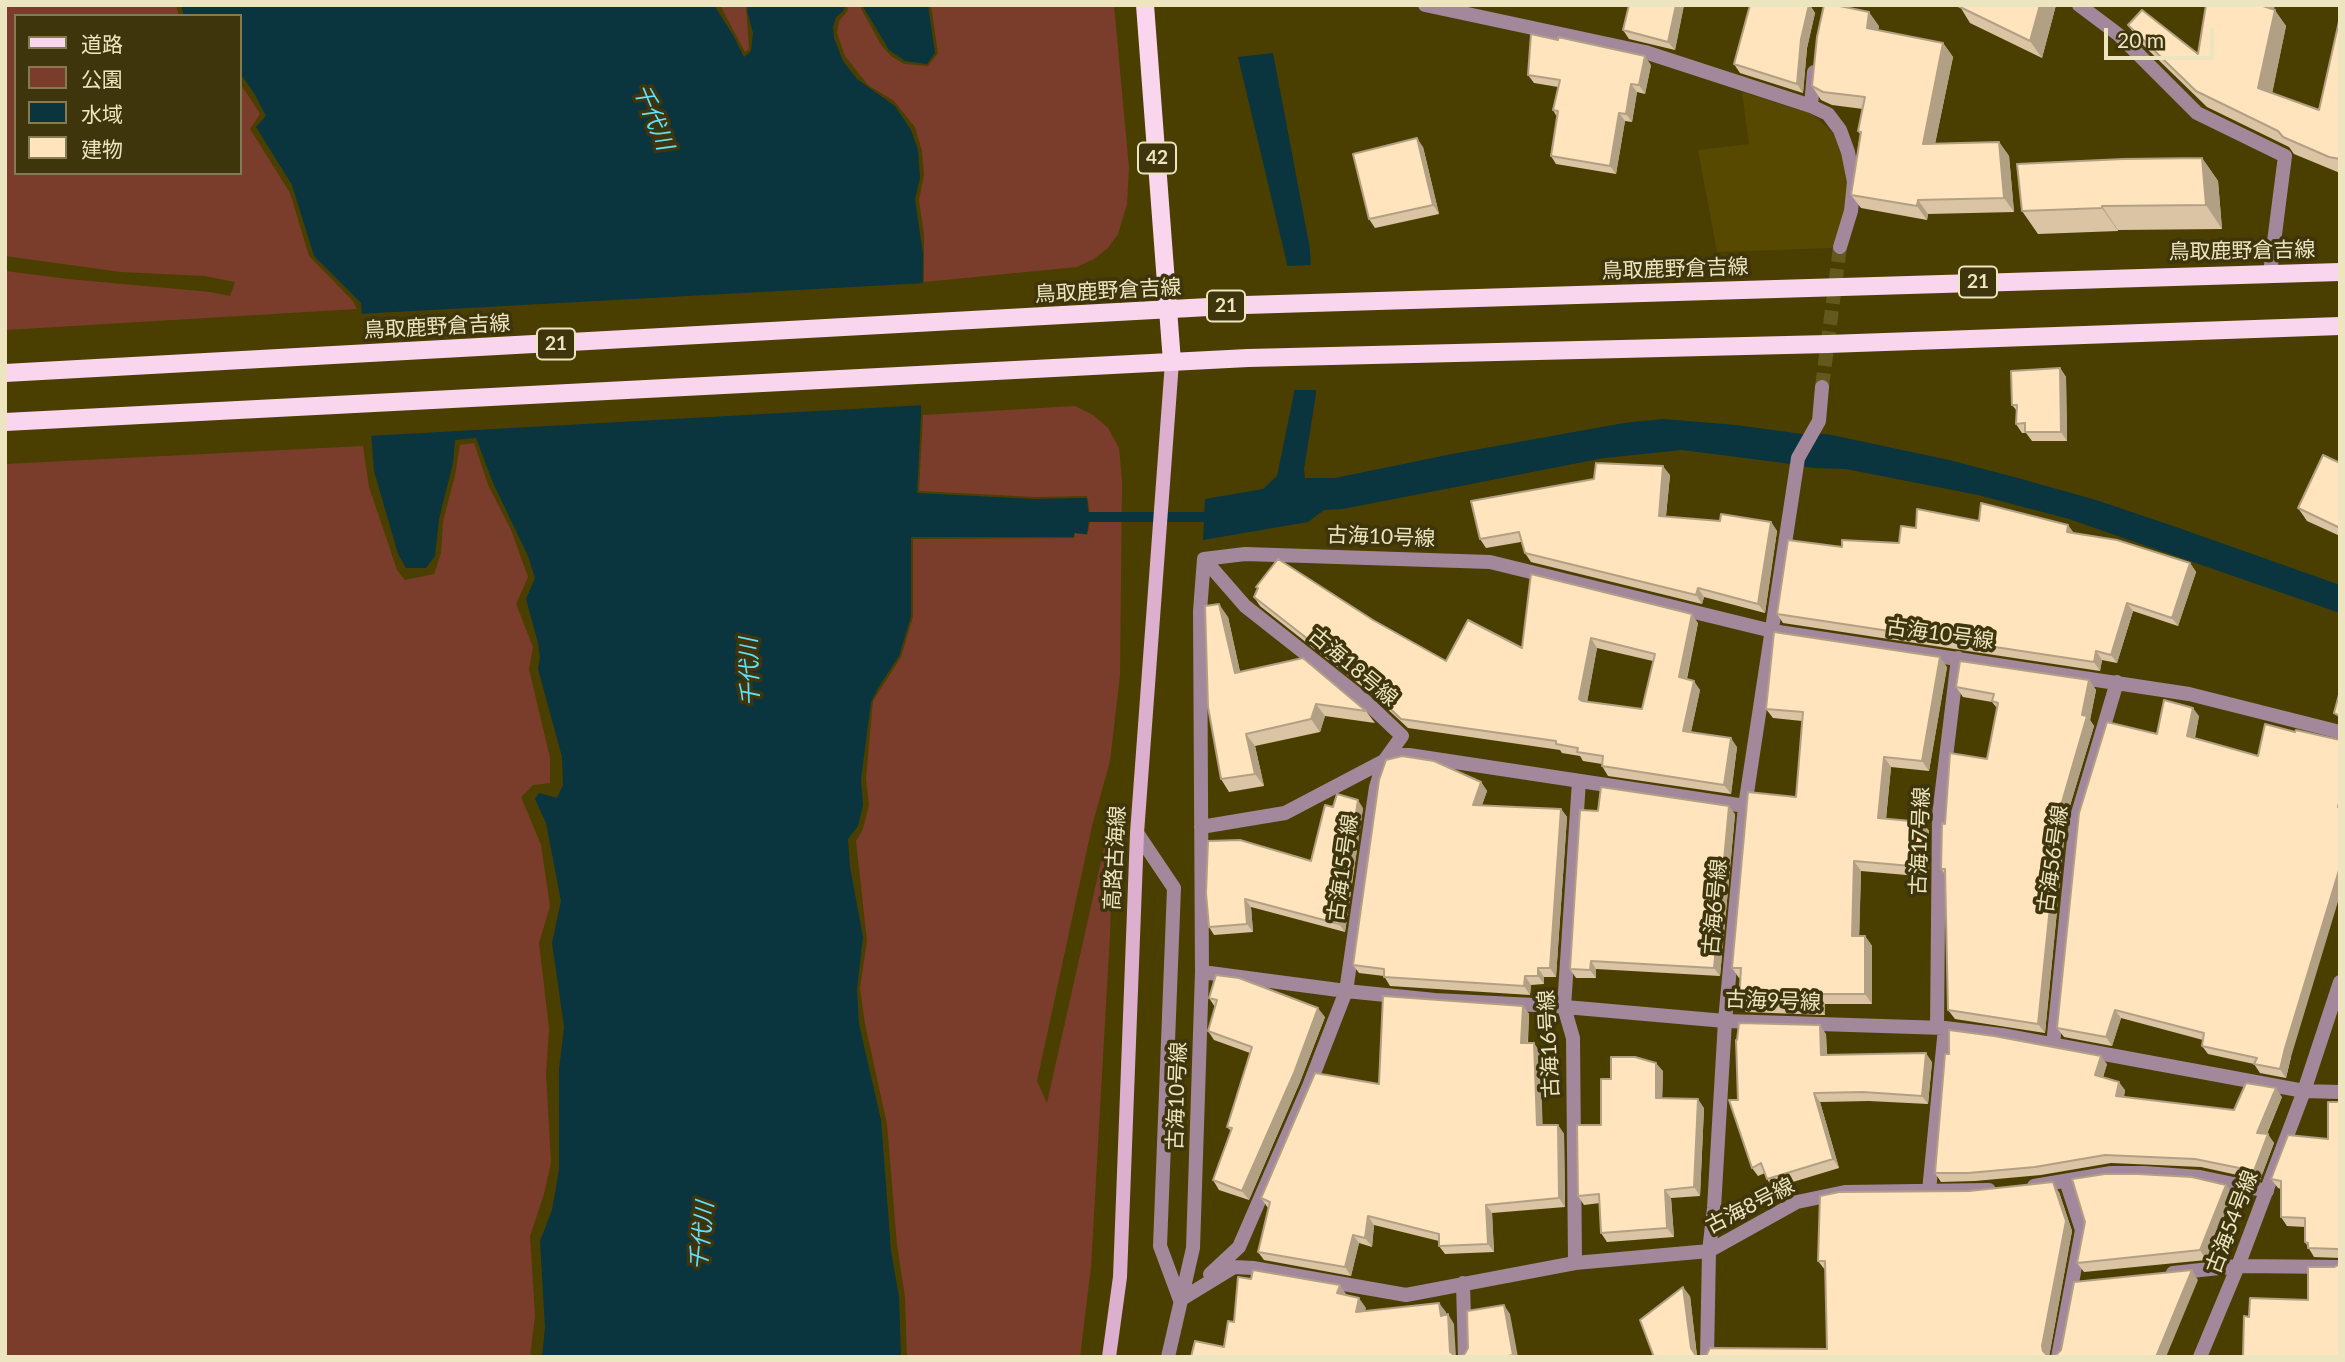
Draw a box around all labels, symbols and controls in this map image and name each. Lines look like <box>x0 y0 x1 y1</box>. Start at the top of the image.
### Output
legend <box>14 14 242 175</box>
scale bar <box>2107 14 2217 58</box>
text: 20 m <box>2117 27 2164 52</box>
text: 道路 <box>81 31 123 56</box>
text: 公園 <box>81 66 123 91</box>
water label: 千代川 <box>627 80 679 154</box>
text: 水域 <box>81 101 123 126</box>
text: 建物 <box>81 136 123 161</box>
road number: 42 <box>1138 142 1176 174</box>
street label: 鳥取鹿野倉吉線 <box>2168 237 2316 265</box>
street label: 鳥取鹿野倉吉線 <box>1601 254 1749 284</box>
road number: 21 <box>1959 266 1997 298</box>
street label: 鳥取鹿野倉吉線 <box>1034 275 1182 307</box>
road number: 21 <box>1207 290 1245 322</box>
street label: 鳥取鹿野倉吉線 <box>363 311 511 343</box>
road number: 21 <box>537 328 575 360</box>
street label: 古海10号線 <box>1326 523 1436 551</box>
street label: 古海10号線 <box>1885 614 1995 654</box>
street label: 古海18号線 <box>1303 623 1403 711</box>
water label: 千代川 <box>735 637 765 707</box>
street label: 古海17号線 <box>1906 786 1934 896</box>
street label: 古海56号線 <box>2033 804 2073 914</box>
street label: 高路古海線 <box>1100 805 1130 911</box>
street label: 古海15号線 <box>1323 813 1363 923</box>
street label: 古海6号線 <box>1698 858 1732 956</box>
street label: 古海9号線 <box>1724 987 1822 1015</box>
street label: 古海16号線 <box>1534 989 1564 1099</box>
street label: 古海10号線 <box>1163 1041 1191 1151</box>
street label: 古海54号線 <box>2201 1167 2263 1277</box>
street label: 古海8号線 <box>1701 1173 1799 1239</box>
water label: 千代川 <box>685 1200 719 1272</box>

